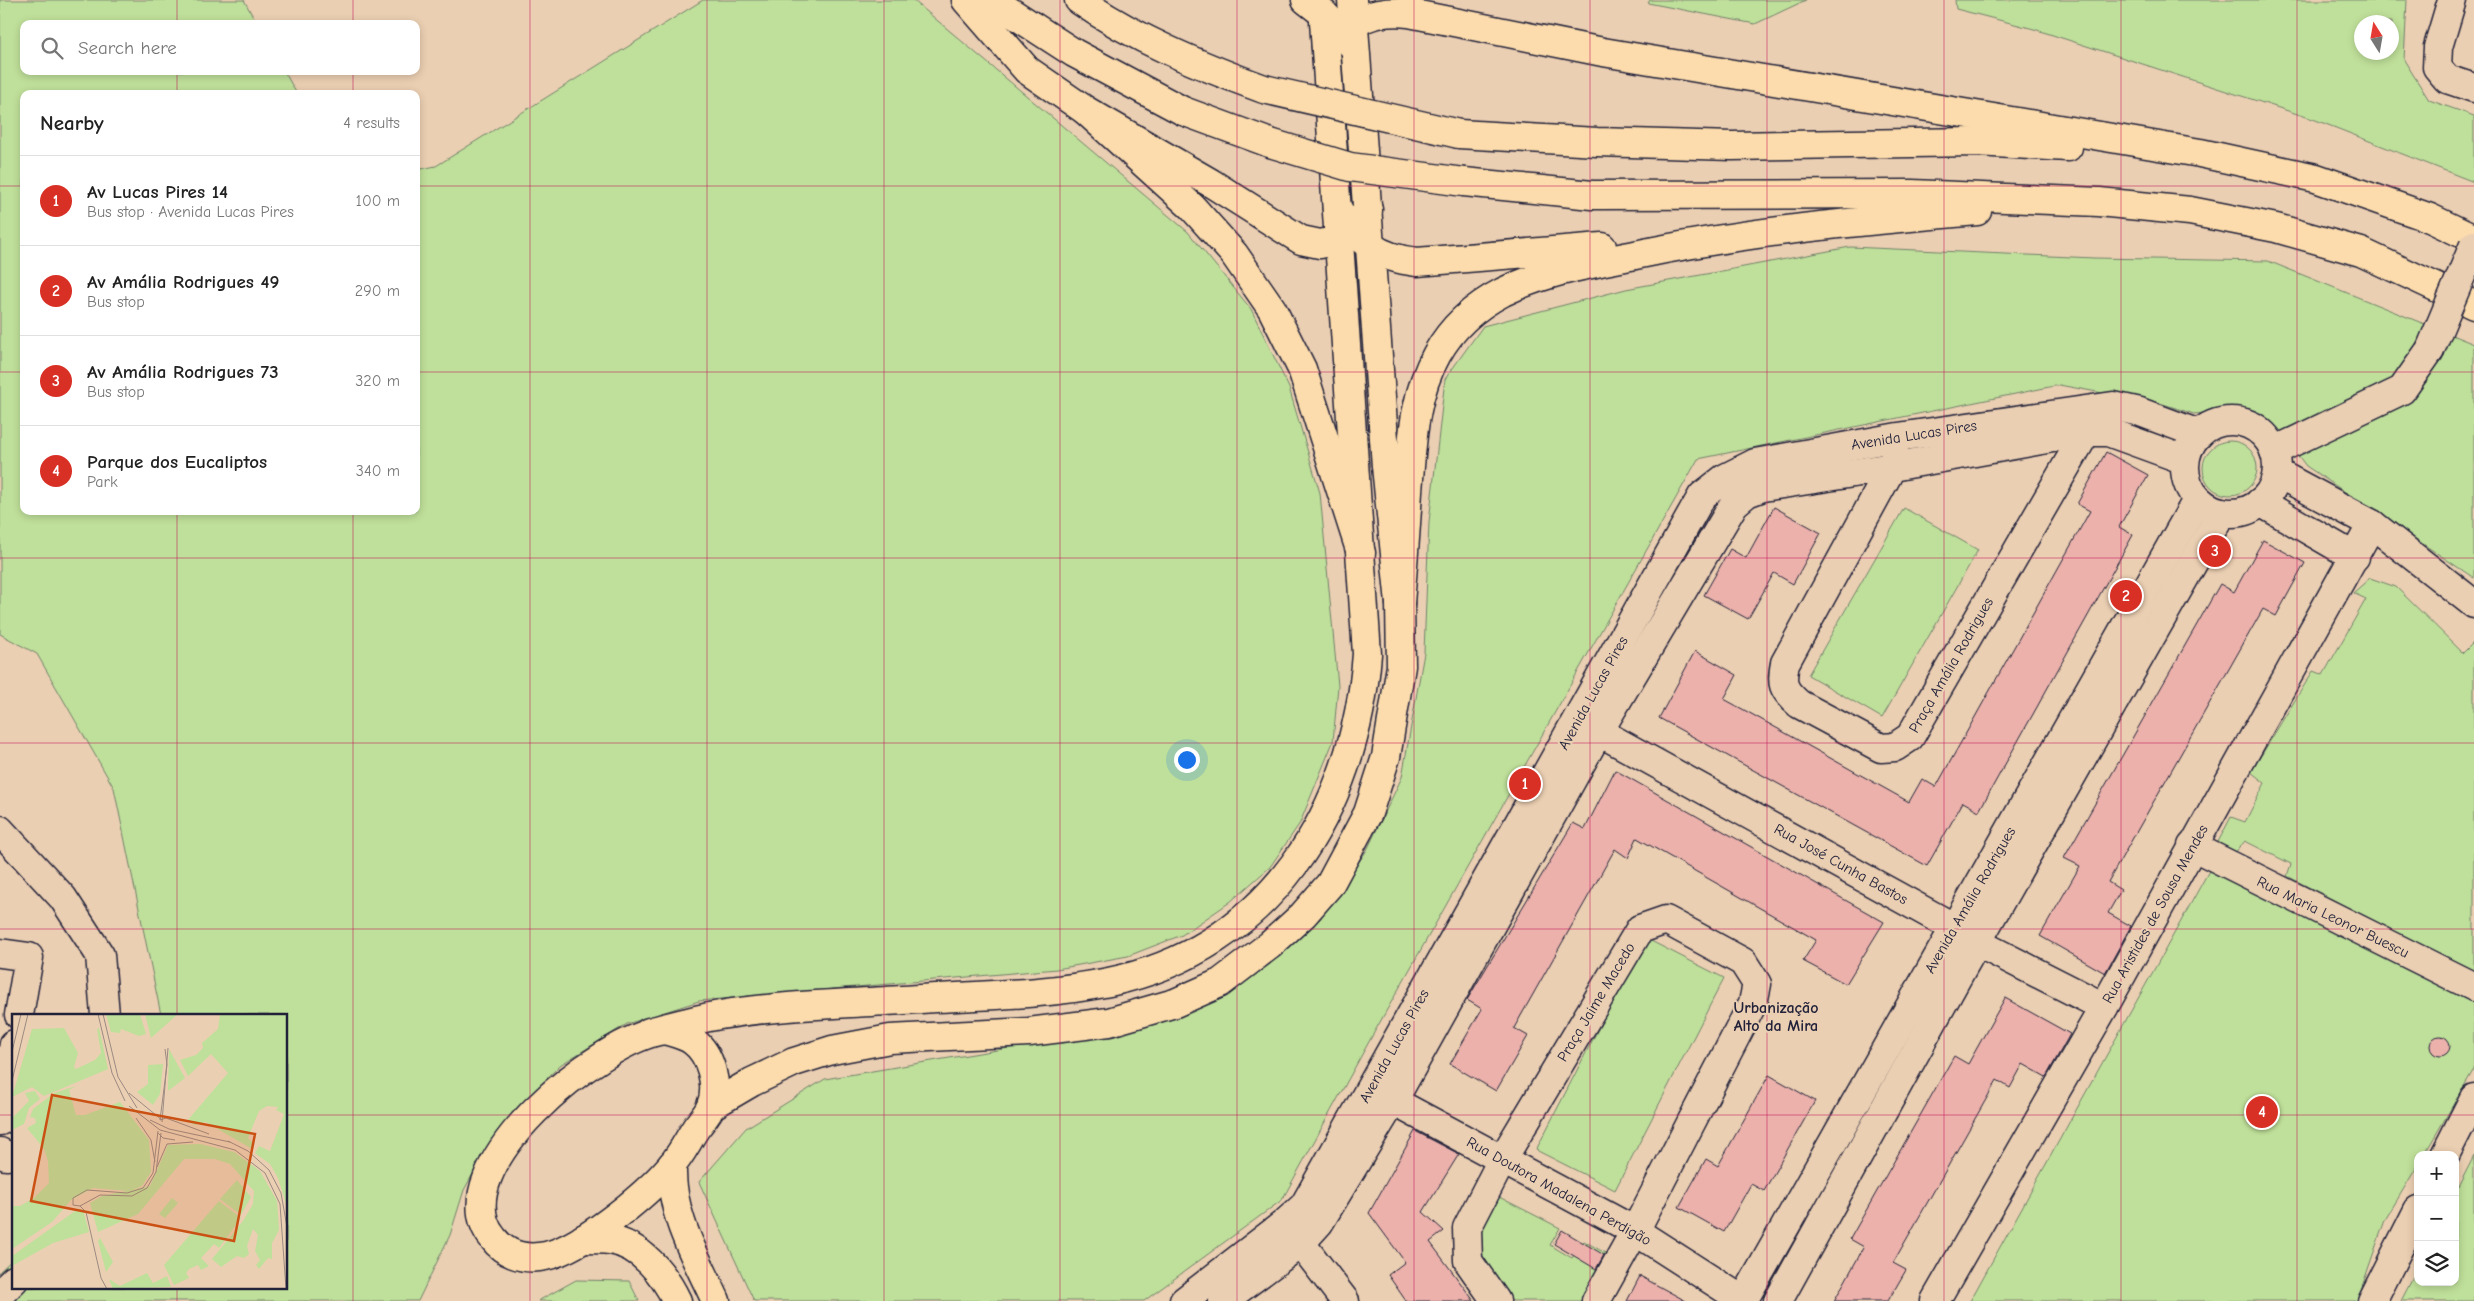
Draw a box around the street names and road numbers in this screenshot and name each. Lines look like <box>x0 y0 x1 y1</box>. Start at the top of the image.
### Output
street label: Avenida Lucas Pires <box>1850 416 1978 454</box>
street label: Praça Amália Rodrigues <box>1905 594 1997 736</box>
street label: Avenida Lucas Pires <box>1554 633 1632 753</box>
street label: Rua José Cunha Bastos <box>1771 820 1911 908</box>
street label: Rua Aristides de Sousa Mendes <box>2098 822 2212 1006</box>
street label: Avenida Amália Rodrigues <box>1921 823 2019 977</box>
street label: Rua Maria Leonor Buescu <box>2254 872 2412 962</box>
street label: Praça Jaime Macedo <box>1553 939 1639 1065</box>
street label: Avenida Lucas Pires <box>1355 986 1433 1106</box>
street label: Rua Doutora Madalena Perdigão <box>1464 1133 1654 1249</box>

